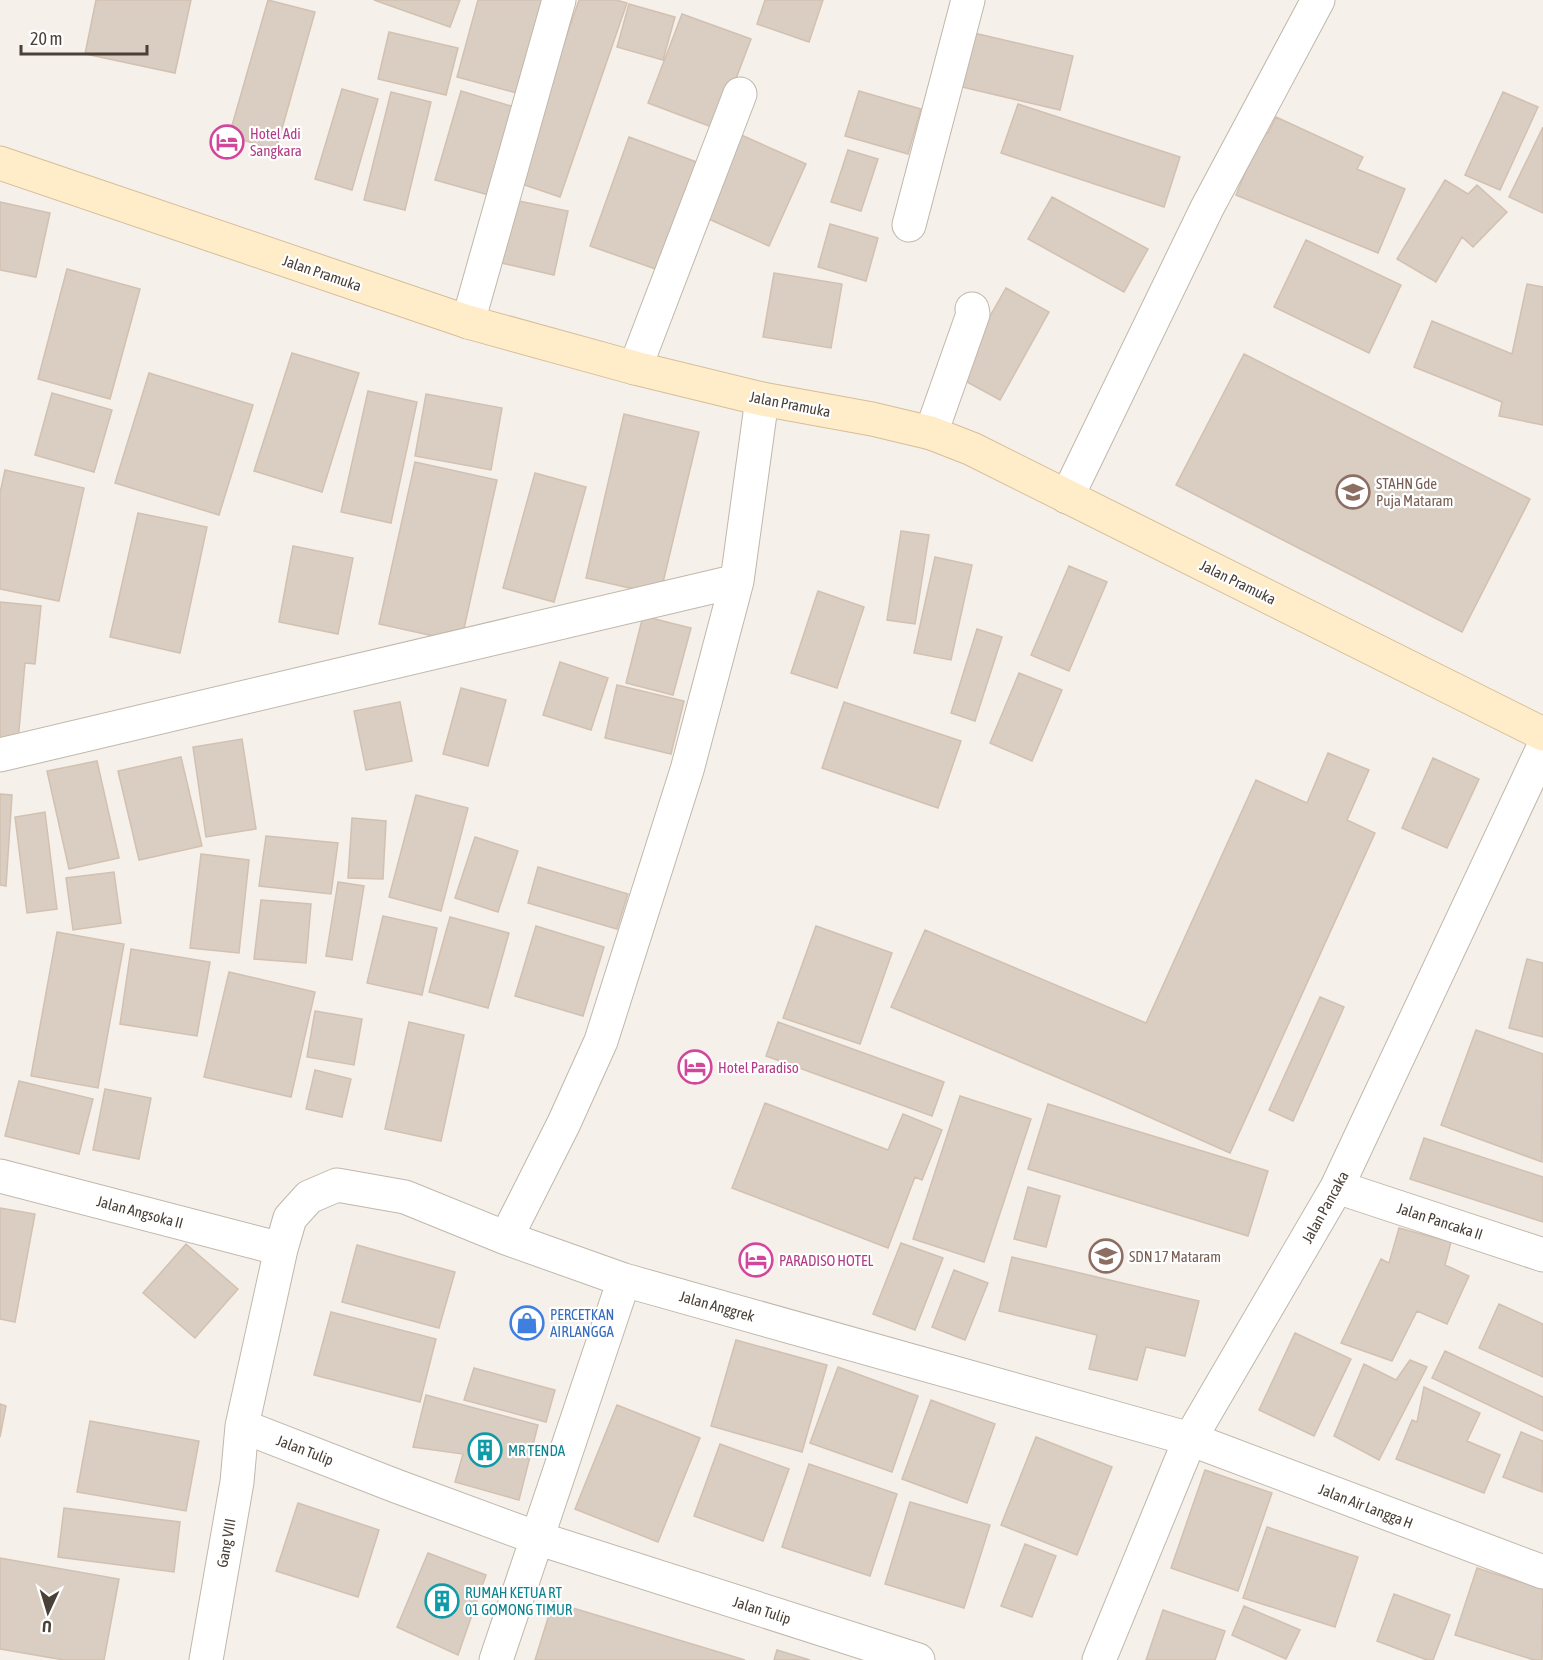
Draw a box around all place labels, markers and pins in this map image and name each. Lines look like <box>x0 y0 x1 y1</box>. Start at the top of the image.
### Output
hotel icon: Hotel Adi Sangkara <box>209 124 245 160</box>
place label: Hotel Adi Sangkara <box>250 125 302 159</box>
school or university icon: STAHN Gde Puja Mataram <box>1335 474 1371 510</box>
place label: STAHN Gde Puja Mataram <box>1376 475 1453 509</box>
hotel icon: Hotel Paradiso <box>677 1049 713 1085</box>
place label: Hotel Paradiso <box>718 1059 799 1076</box>
school or university icon: SDN 17 Mataram <box>1088 1238 1124 1274</box>
hotel icon: PARADISO HOTEL <box>738 1242 774 1278</box>
place label: SDN 17 Mataram <box>1129 1248 1221 1265</box>
place label: PARADISO HOTEL <box>779 1252 873 1269</box>
shop icon: PERCETKAN AIRLANGGA <box>509 1305 545 1341</box>
place label: PERCETKAN AIRLANGGA <box>550 1306 615 1340</box>
building icon: MR TENDA <box>467 1432 503 1468</box>
place label: MR TENDA <box>508 1442 566 1459</box>
building icon: RUMAH KETUA RT 01 GOMONG TIMUR <box>424 1583 460 1619</box>
place label: RUMAH KETUA RT 01 GOMONG TIMUR <box>465 1584 573 1618</box>

